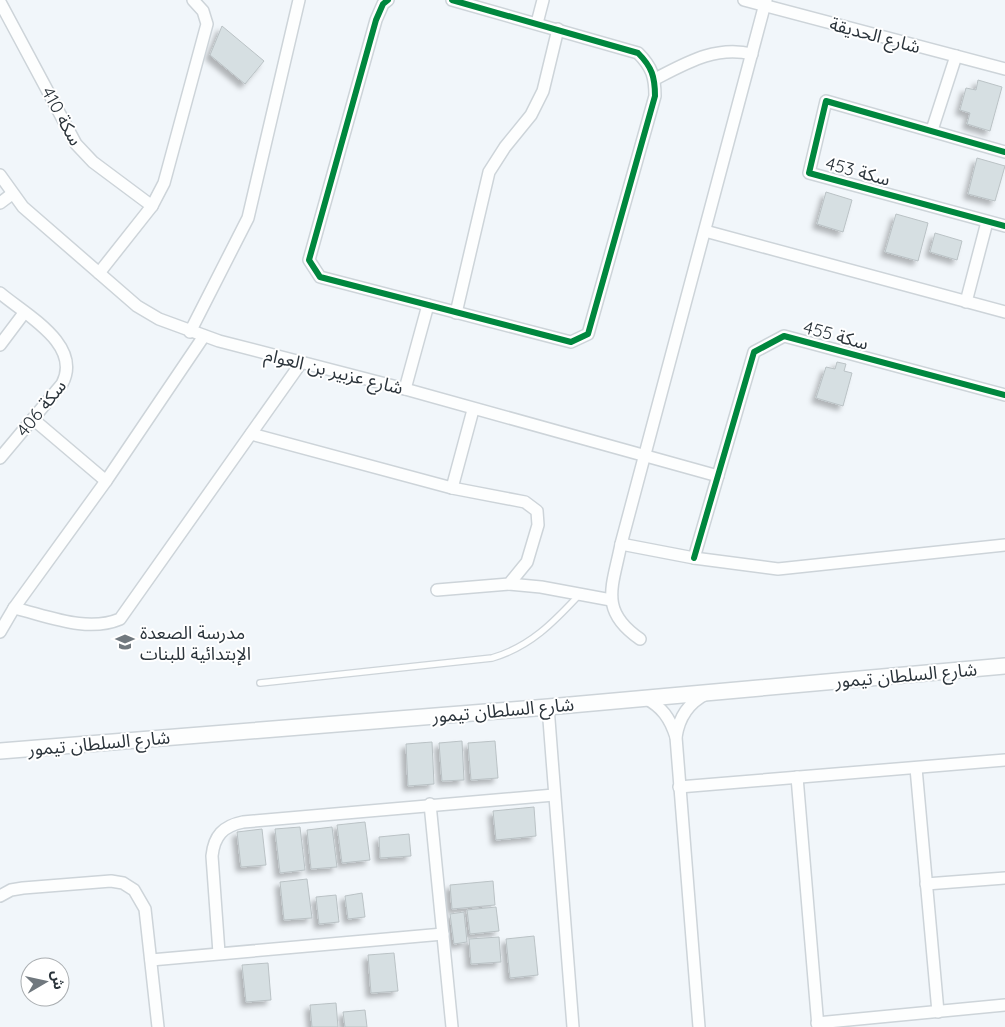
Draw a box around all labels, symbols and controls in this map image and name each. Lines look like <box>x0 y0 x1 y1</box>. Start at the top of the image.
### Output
street label: شارع الحديقة <box>826 12 923 61</box>
street label: سكة 410 <box>37 83 87 149</box>
street label: سكة 453 <box>823 151 893 191</box>
street label: سكة 455 <box>801 315 871 355</box>
street label: شارع عزبير بن العوام <box>262 343 406 402</box>
street label: سكة 406 <box>11 375 71 441</box>
place label: مدرسة الصعدة الإبتدائية للبنات <box>140 621 251 666</box>
school or university icon: مدرسة الصعدة الإبتدائية للبنات <box>114 631 136 653</box>
street label: شارع السلطان تيمور <box>833 657 978 696</box>
street label: شارع السلطان تيمور <box>430 692 575 731</box>
street label: شارع السلطان تيمور <box>26 725 171 764</box>
north arrow <box>20 957 70 1007</box>
text: ش <box>47 969 68 991</box>

